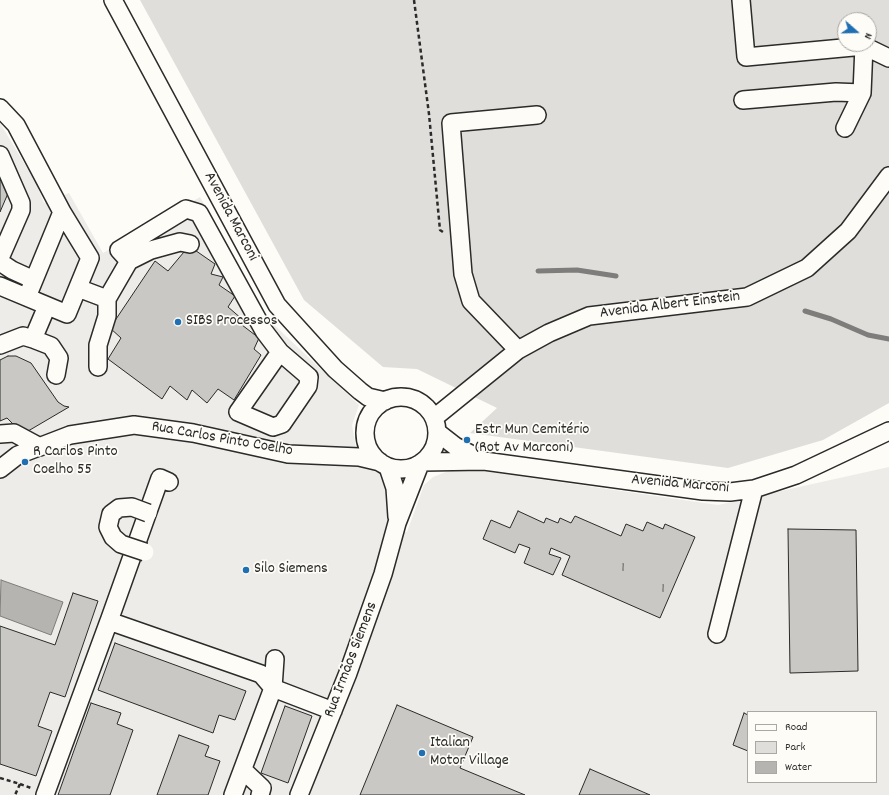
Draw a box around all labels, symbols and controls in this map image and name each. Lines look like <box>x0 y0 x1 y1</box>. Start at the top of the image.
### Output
north arrow <box>837 12 877 52</box>
text: N <box>859 30 876 41</box>
street label: Avenida Marconi <box>198 169 262 265</box>
street label: Avenida Albert Einstein <box>599 288 741 324</box>
place label: SIBS Processos <box>186 312 277 332</box>
marker: SIBS Processos <box>173 317 183 327</box>
street label: Rua Carlos Pinto Coelho <box>150 418 294 462</box>
place label: Estr Mun Cemitério (Rot Av Marconi) <box>475 421 589 459</box>
marker: Estr Mun Cemitério (Rot Av Marconi) <box>462 435 472 445</box>
place label: R Carlos Pinto Coelho 55 <box>33 443 118 481</box>
marker: R Carlos Pinto Coelho 55 <box>20 457 30 467</box>
street label: Avenida Marconi <box>630 471 730 499</box>
place label: Silo Siemens <box>254 560 328 580</box>
house number: 1 <box>621 561 625 577</box>
marker: Silo Siemens <box>241 565 251 575</box>
house number: 1 <box>661 582 665 598</box>
street label: Rua Irmãos Siemens <box>321 599 383 721</box>
legend <box>747 711 877 783</box>
text: Road <box>785 719 807 736</box>
place label: Italian Motor Village <box>430 734 509 772</box>
text: Park <box>785 739 805 756</box>
marker: Italian Motor Village <box>417 748 427 758</box>
text: Water <box>785 759 812 776</box>

